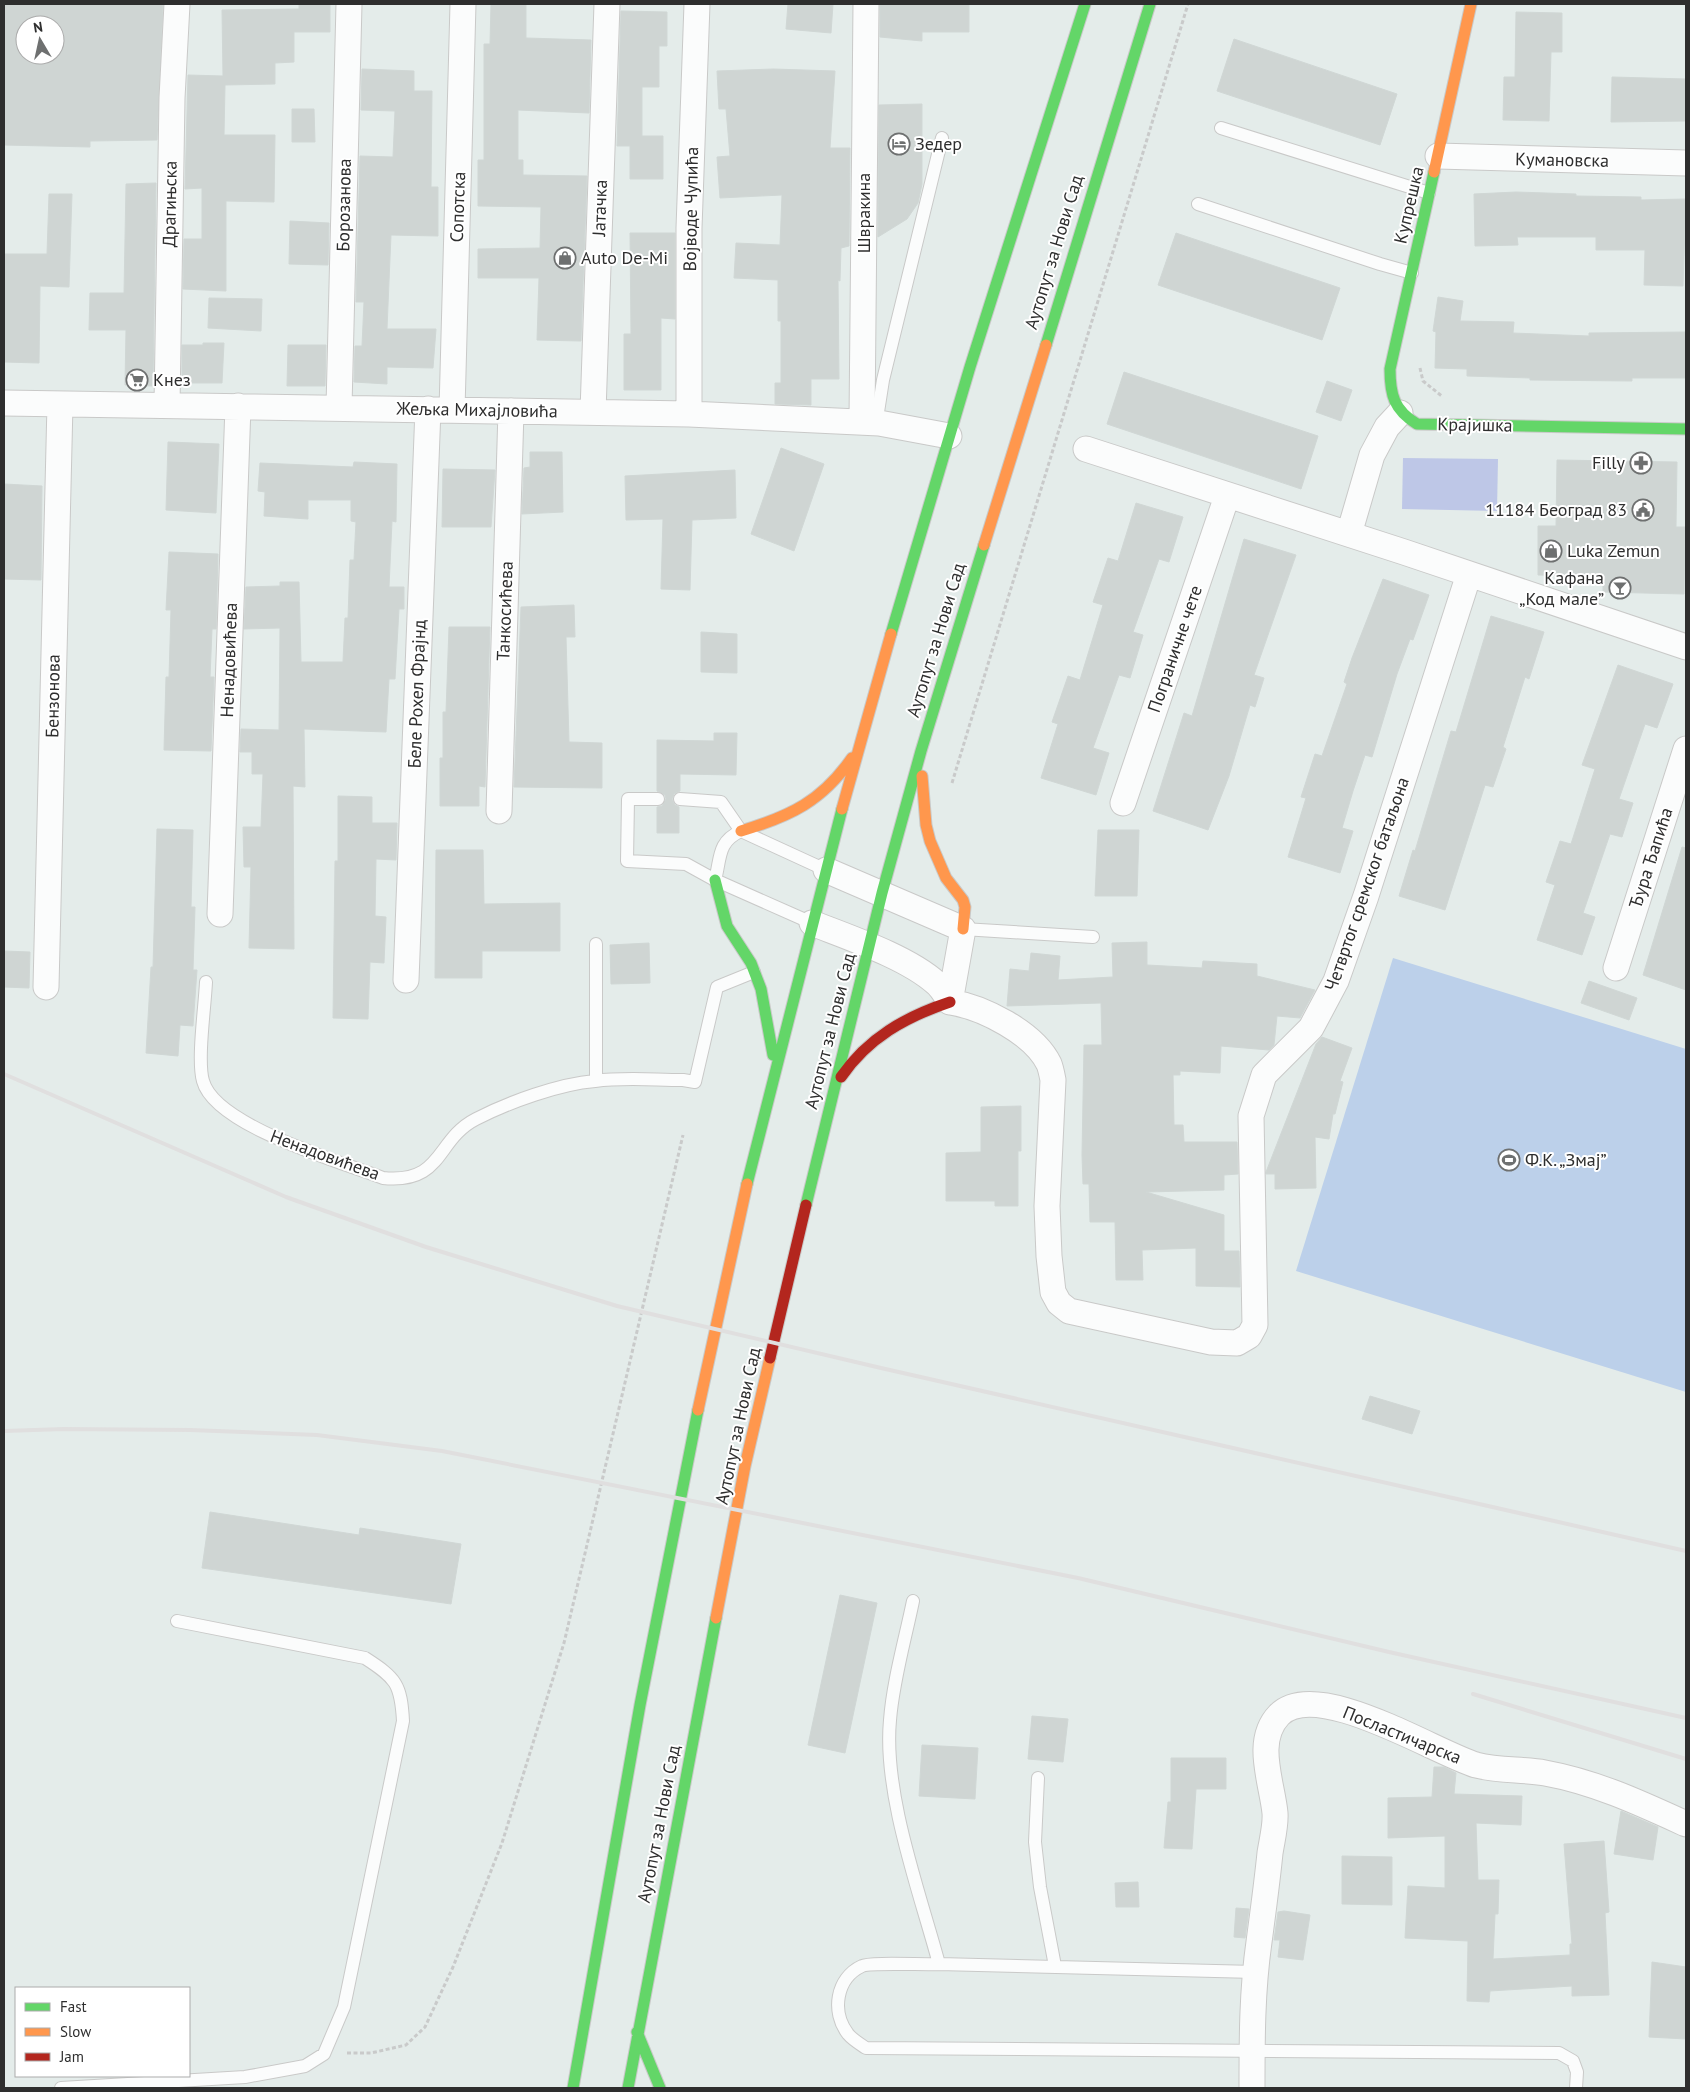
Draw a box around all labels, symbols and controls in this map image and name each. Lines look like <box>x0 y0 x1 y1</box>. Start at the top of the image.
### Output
north arrow <box>15 15 65 65</box>
text: N <box>32 18 44 37</box>
hotel icon: Зедер <box>887 132 911 156</box>
place label: Зедер <box>915 132 962 155</box>
street label: Војводе Чупића <box>678 146 703 272</box>
street label: Кумановска <box>1515 147 1609 172</box>
street label: Борозанова <box>331 158 356 252</box>
street label: Драгињска <box>157 161 182 247</box>
street label: Купрешка <box>1388 164 1429 246</box>
street label: Сопотска <box>445 171 470 243</box>
street label: Аутопут за Нови Сад <box>1019 172 1088 332</box>
street label: Швракина <box>852 173 875 253</box>
street label: Јатачка <box>587 179 612 238</box>
shop icon: Auto De-Mi <box>553 246 577 270</box>
place label: Auto De-Mi <box>581 246 668 269</box>
supermarket icon: Кнез <box>125 368 149 392</box>
place label: Кнез <box>153 368 191 391</box>
street label: Жељка Михајловића <box>395 397 558 422</box>
street label: Крајишка <box>1437 412 1513 437</box>
place label: Filly <box>1592 451 1626 474</box>
pharmacy icon: Filly <box>1629 451 1653 475</box>
place label: 11184 Београд 83 <box>1485 498 1627 521</box>
public building icon: 11184 Београд 83 <box>1631 498 1655 522</box>
shop icon: Luka Zemun <box>1539 539 1563 563</box>
place label: Luka Zemun <box>1567 539 1660 562</box>
street label: Аутопут за Нови Сад <box>901 560 970 720</box>
street label: Танкосићева <box>491 561 518 661</box>
place label: Кафана „Код мале” <box>1519 566 1604 610</box>
bar icon: Кафана „Код мале” <box>1608 576 1632 600</box>
street label: Пограничне чете <box>1142 582 1207 715</box>
street label: Ненадовићева <box>215 602 242 718</box>
street label: Беле Рохел Фрајнд <box>402 619 431 769</box>
street label: Бензонова <box>40 654 65 738</box>
street label: Четвртог сремског батаљона <box>1319 774 1414 994</box>
street label: Ђура Ђапића <box>1623 805 1678 911</box>
street label: Аутопут за Нови Сад <box>799 950 860 1111</box>
street label: Ненадовићева <box>267 1124 383 1185</box>
sports icon: Ф.К. „Змај” <box>1497 1148 1521 1172</box>
place label: Ф.К. „Змај” <box>1525 1148 1607 1171</box>
street label: Аутопут за Нови Сад <box>710 1345 765 1507</box>
street label: Посластичарска <box>1340 1700 1465 1769</box>
street label: Аутопут за Нови Сад <box>632 1743 685 1905</box>
legend <box>15 1987 190 2077</box>
text: Fast <box>60 1997 87 2016</box>
text: Slow <box>60 2022 91 2041</box>
text: Jam <box>59 2047 84 2066</box>

